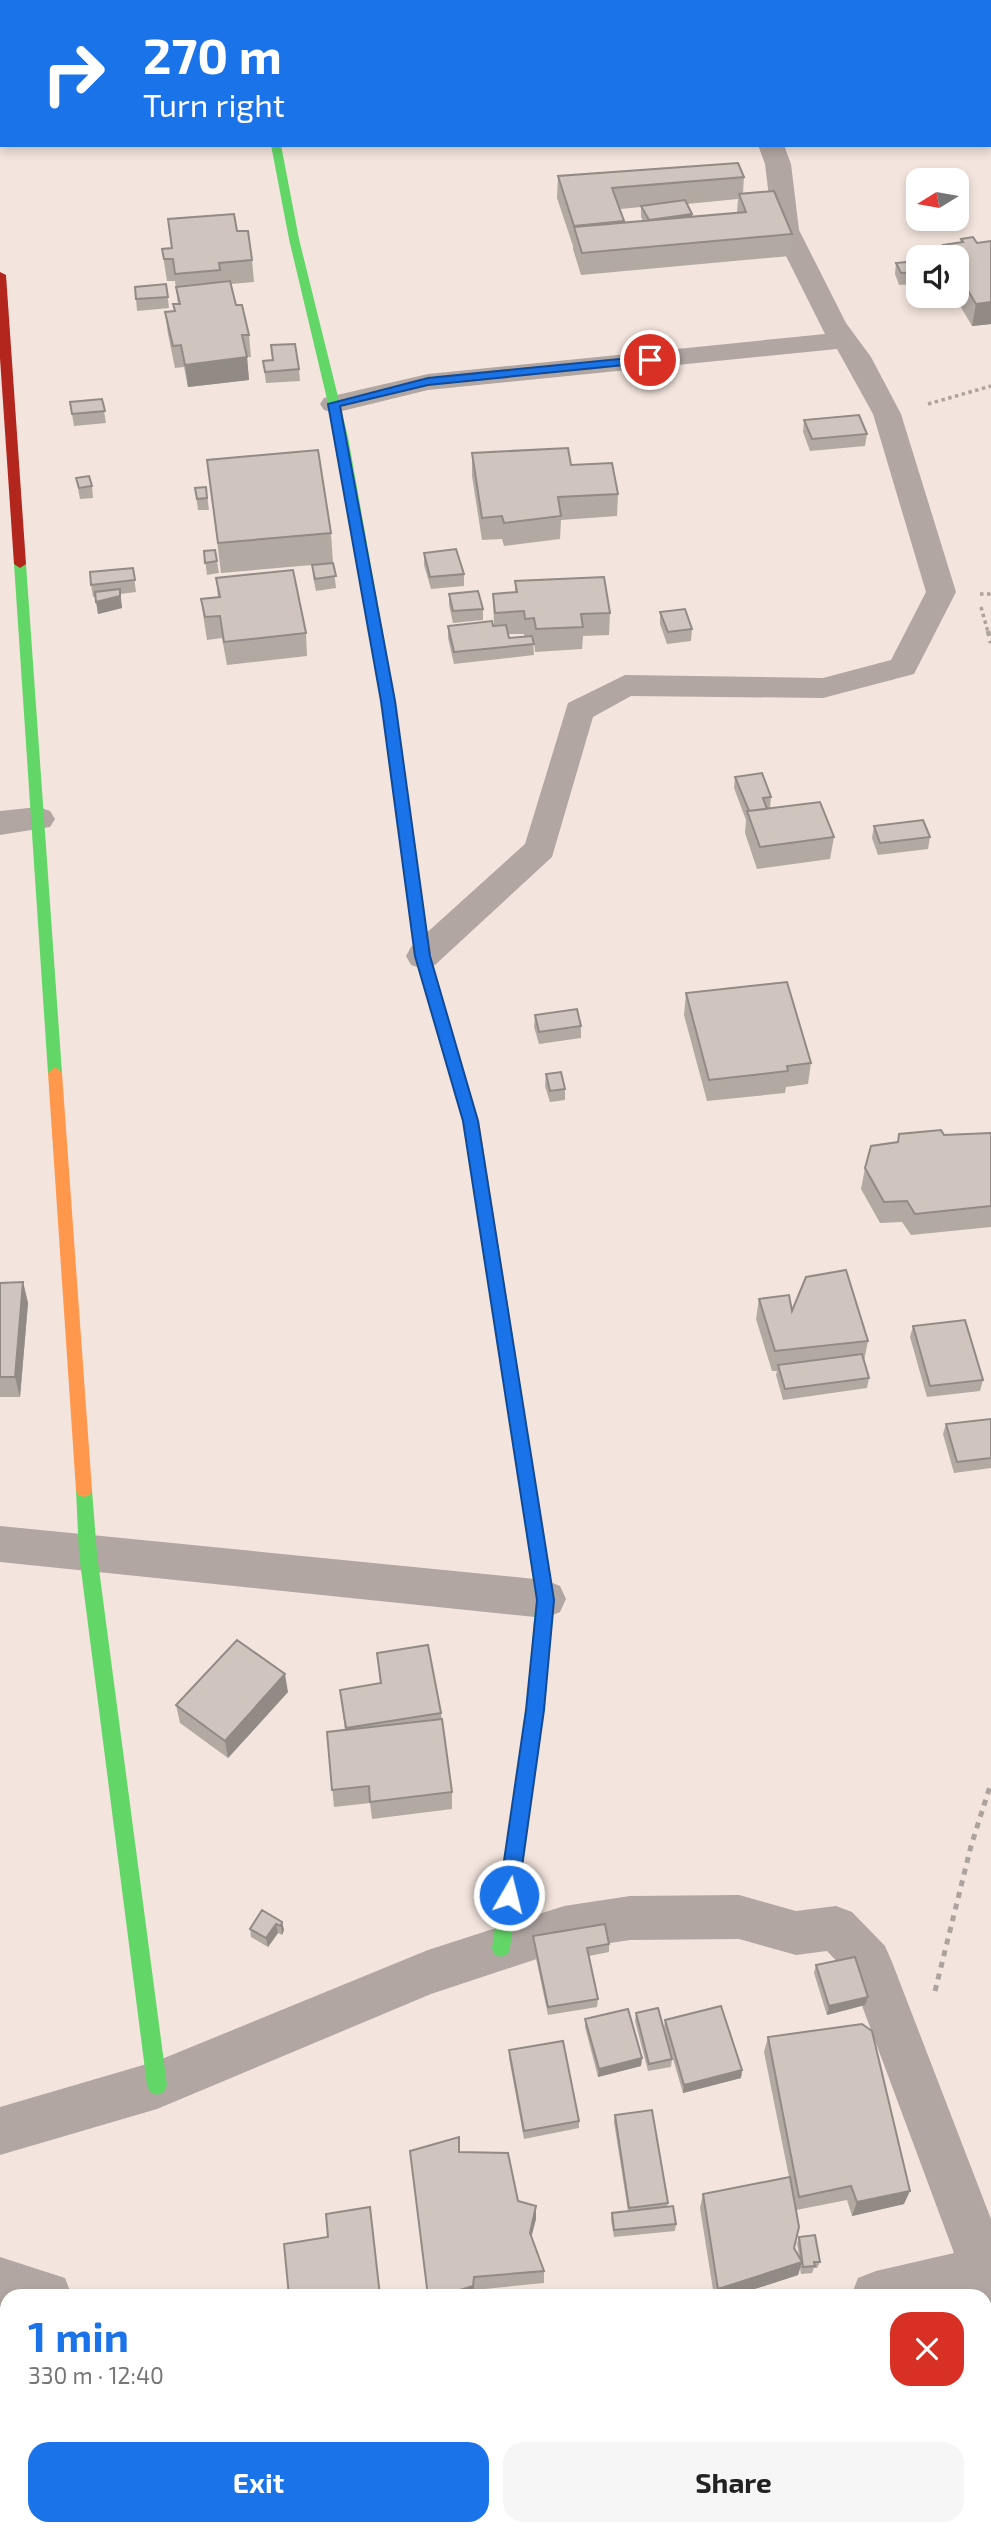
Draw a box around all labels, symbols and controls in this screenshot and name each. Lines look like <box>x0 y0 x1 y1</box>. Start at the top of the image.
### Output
text: 270 m <box>143 25 282 84</box>
icon: right <box>28 28 119 119</box>
text: Turn right <box>143 85 285 123</box>
north arrow <box>906 168 970 231</box>
map controls <box>906 168 969 308</box>
button: sound <box>906 245 969 308</box>
pin <box>620 330 680 390</box>
icon: arrive <box>631 341 669 379</box>
position arrow <box>472 1858 546 1932</box>
text: 1 min <box>28 2310 129 2360</box>
button: close <box>890 2312 964 2386</box>
text: 330 m · 12:40 <box>28 2361 164 2389</box>
button: Exit <box>28 2442 489 2522</box>
button: Share <box>503 2442 964 2522</box>

